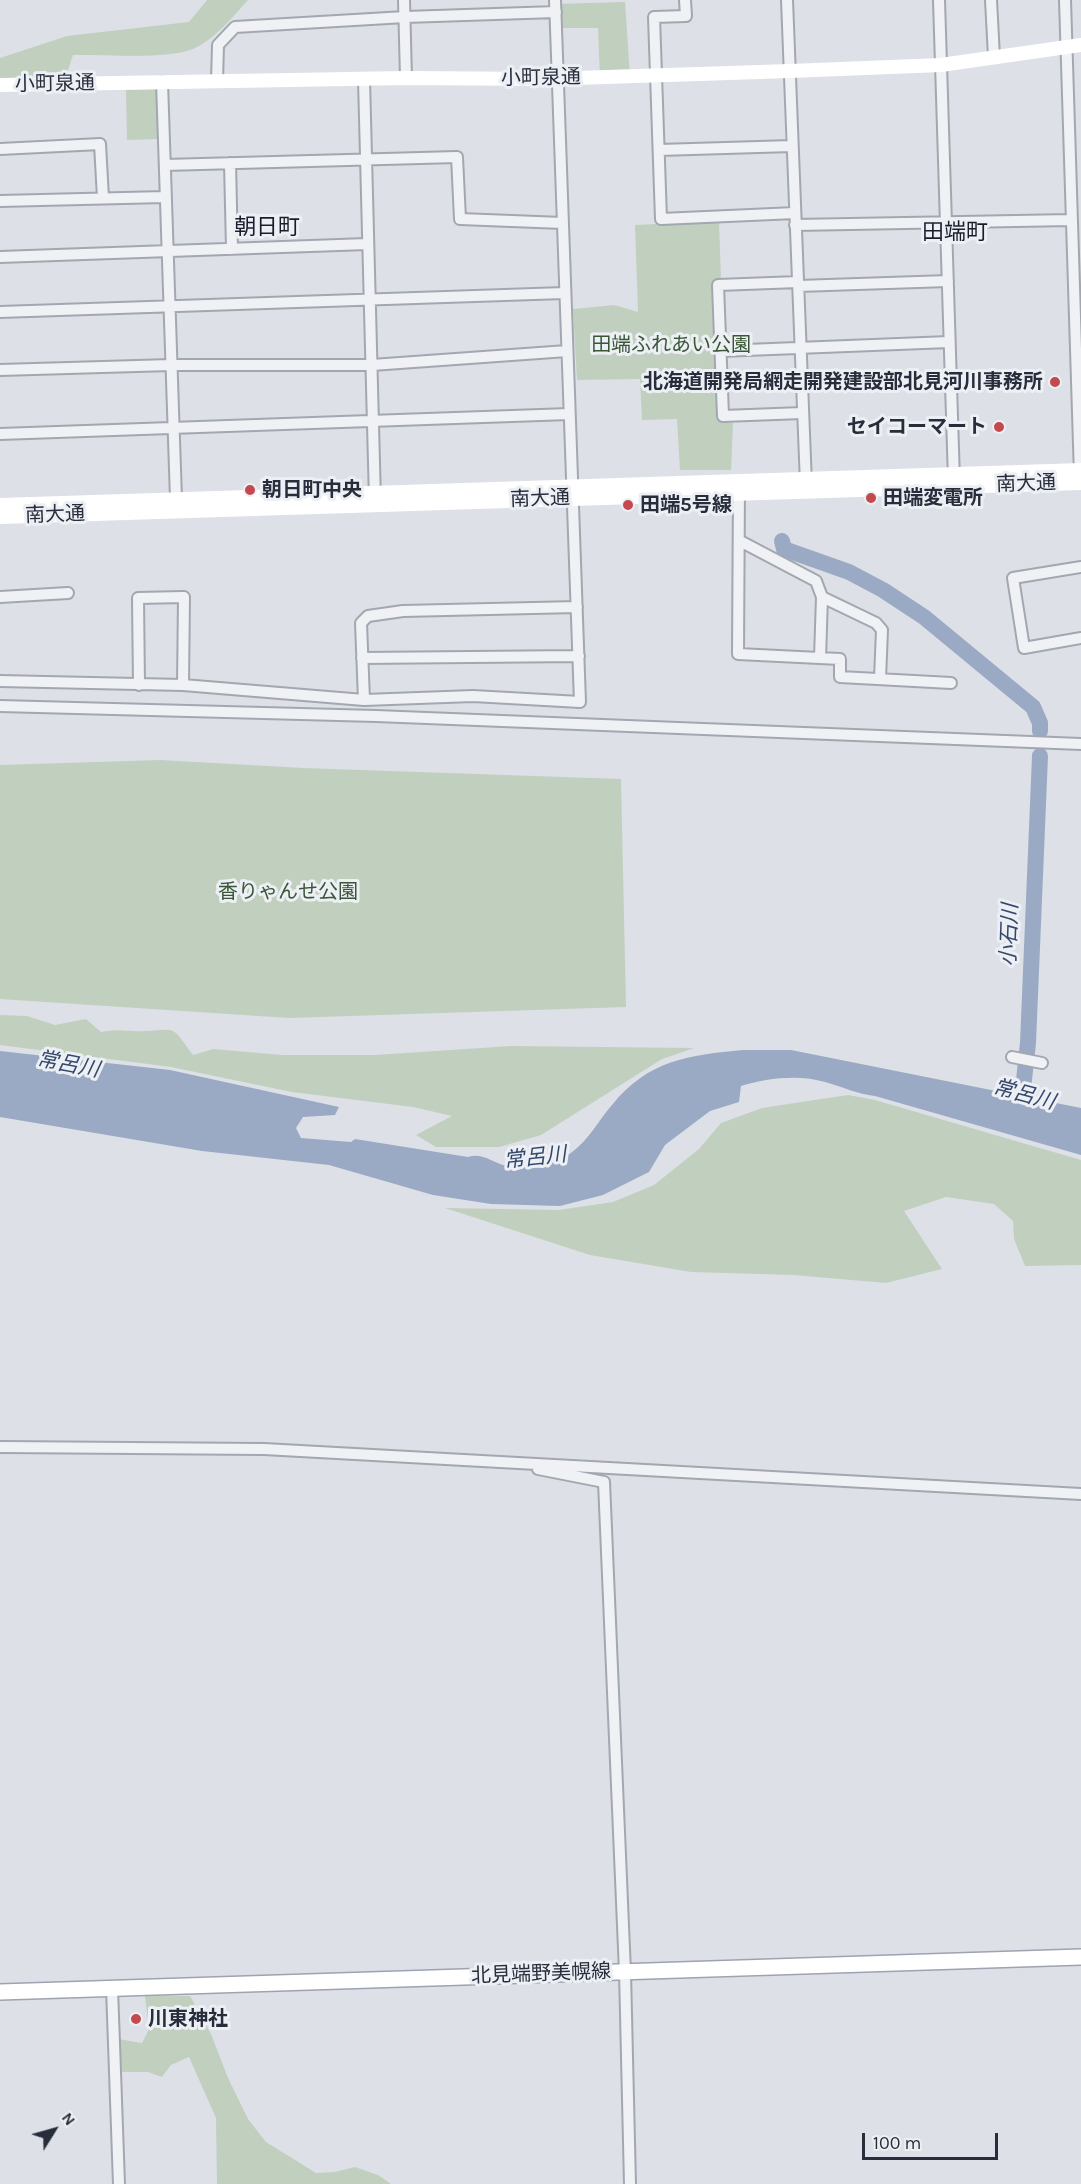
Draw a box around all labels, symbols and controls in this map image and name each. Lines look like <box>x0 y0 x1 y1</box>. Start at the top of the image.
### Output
street label: 小町泉通 <box>501 65 581 91</box>
street label: 小町泉通 <box>15 71 95 97</box>
district label: 朝日町 <box>234 215 300 241</box>
district label: 田端町 <box>922 220 988 246</box>
park label: 田端ふれあい公園 <box>591 333 751 357</box>
place label: 北海道開発局網走開発建設部北見河川事務所 <box>643 370 1043 394</box>
marker: 北海道開発局網走開発建設部北見河川事務所 <box>1048 375 1062 389</box>
place label: セイコーマート <box>847 415 987 439</box>
marker: セイコーマート <box>992 420 1006 434</box>
street label: 南大通 <box>996 471 1056 497</box>
place label: 朝日町中央 <box>262 478 362 502</box>
marker: 朝日町中央 <box>243 483 257 497</box>
street label: 南大通 <box>510 486 570 512</box>
place label: 田端変電所 <box>883 486 983 510</box>
marker: 田端変電所 <box>864 491 878 505</box>
place label: 田端5号線 <box>640 493 732 517</box>
marker: 田端5号線 <box>621 498 635 512</box>
street label: 南大通 <box>25 502 85 528</box>
park label: 香りゃんせ公園 <box>218 880 358 904</box>
water label: 小石川 <box>996 903 1024 967</box>
water label: 常呂川 <box>35 1047 101 1083</box>
water label: 常呂川 <box>990 1075 1058 1115</box>
water label: 常呂川 <box>502 1142 568 1174</box>
street label: 北見端野美幌線 <box>471 1960 611 1988</box>
place label: 川東神社 <box>148 2007 228 2031</box>
marker: 川東神社 <box>129 2012 143 2026</box>
north arrow <box>24 2100 84 2160</box>
text: N <box>58 2109 80 2129</box>
scale bar <box>865 2121 1002 2159</box>
text: 100 m <box>873 2132 921 2154</box>

